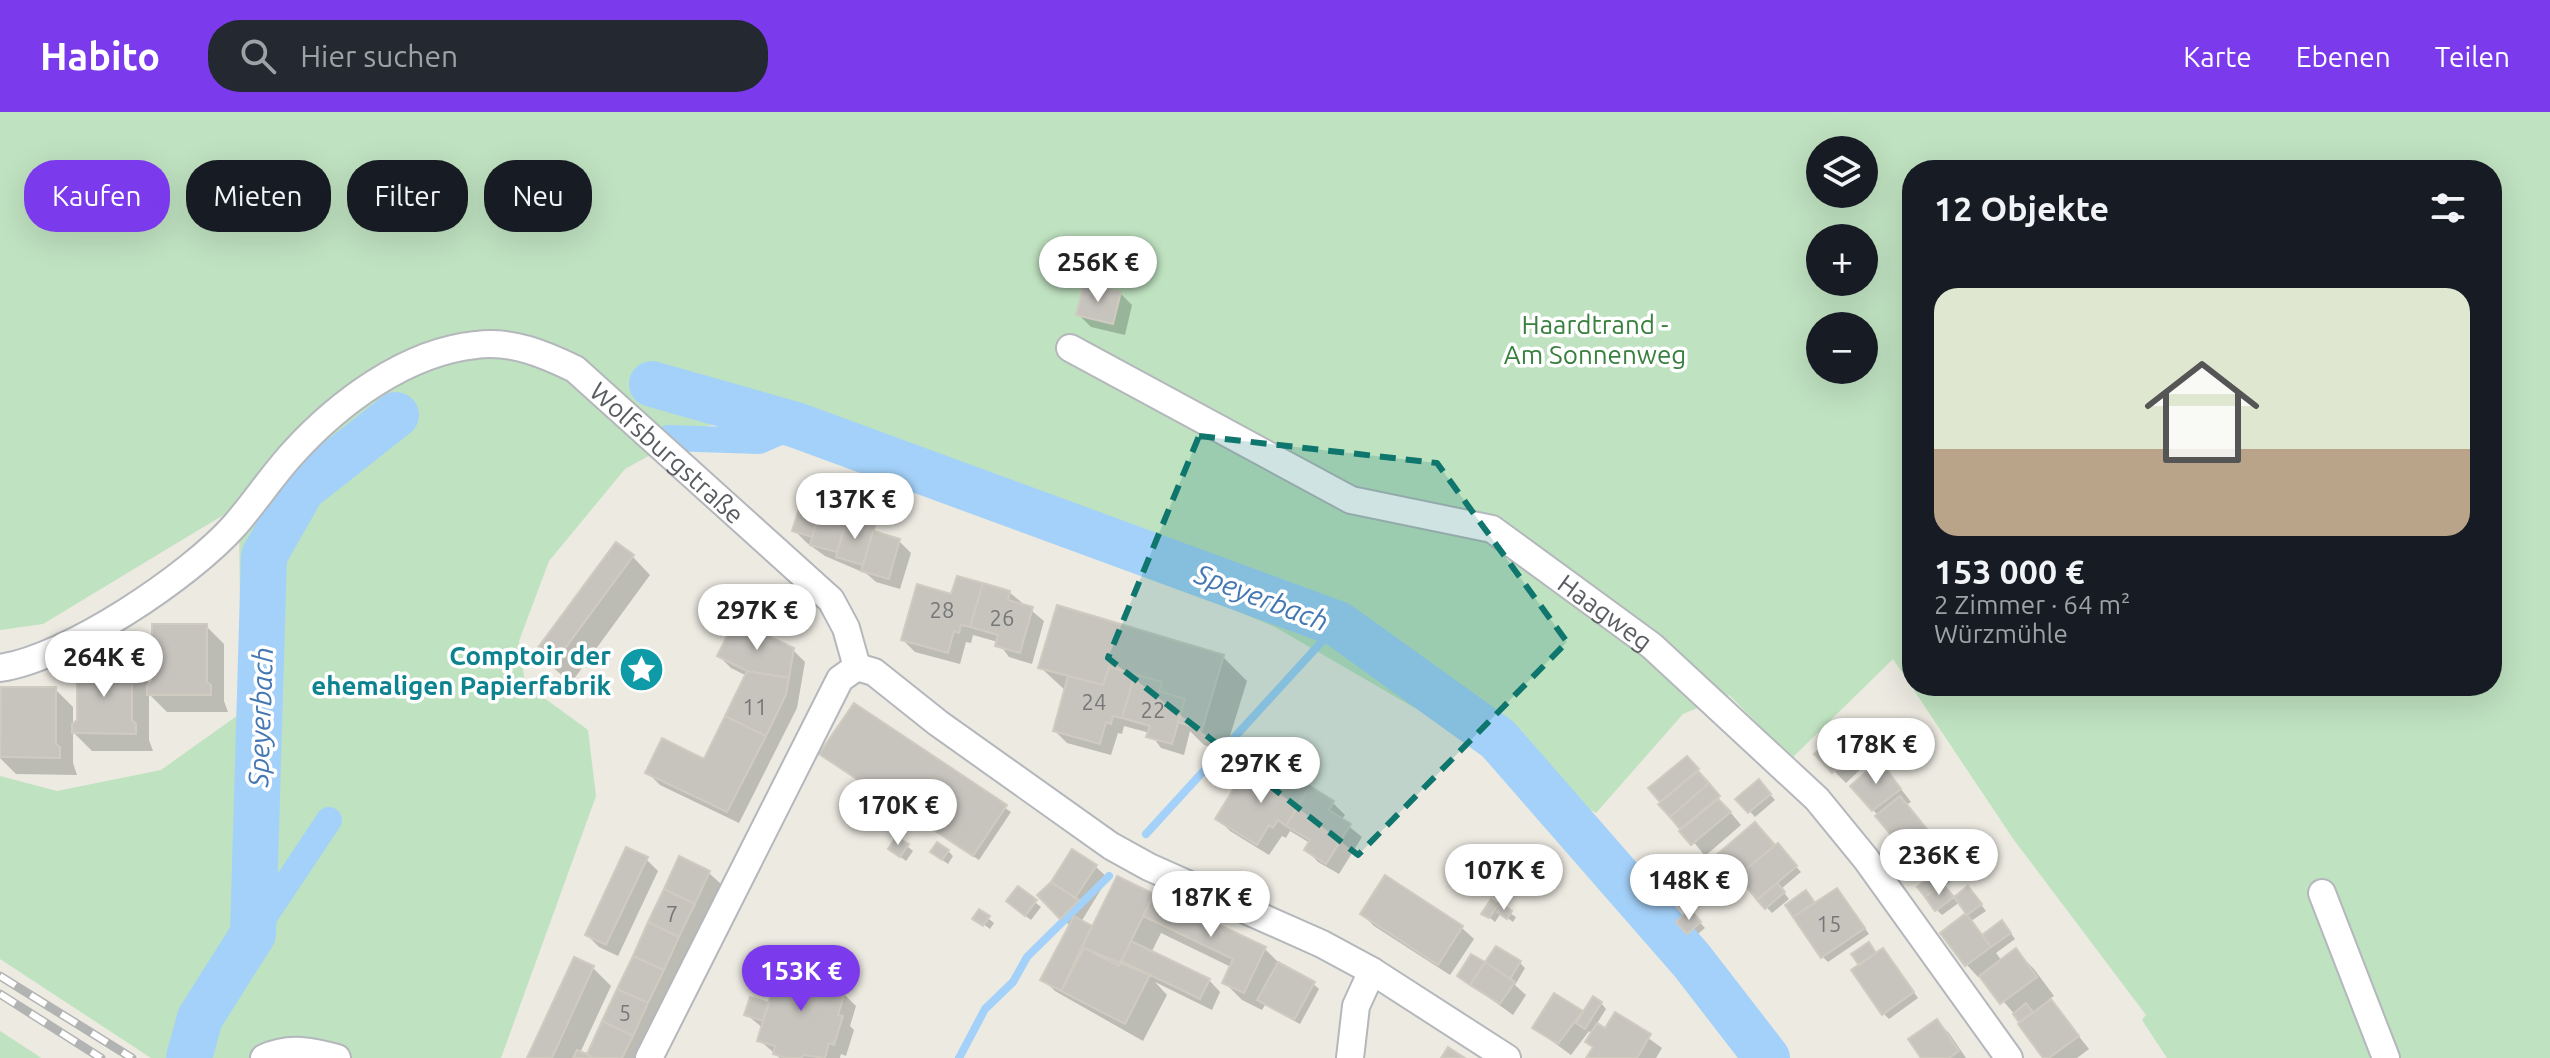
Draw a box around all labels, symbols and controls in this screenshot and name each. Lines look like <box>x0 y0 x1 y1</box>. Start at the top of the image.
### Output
search box <box>208 20 768 92</box>
icon: search <box>236 34 280 78</box>
text: Habito <box>40 35 160 77</box>
text: Hier suchen <box>300 39 458 73</box>
text: Karte <box>2183 41 2252 72</box>
text: Ebenen <box>2296 41 2391 72</box>
text: Teilen <box>2435 41 2510 72</box>
map controls <box>1806 136 1878 384</box>
button: layers <box>1806 136 1878 208</box>
chip: Kaufen <box>24 160 170 232</box>
chip: Mieten <box>186 160 331 232</box>
chip: Filter <box>347 160 468 232</box>
chip: Neu <box>484 160 592 232</box>
icon: filters <box>2426 186 2470 230</box>
text: 12 Objekte <box>1934 189 2109 227</box>
button: + <box>1806 224 1878 296</box>
pin: 256K € <box>1033 236 1163 304</box>
text: 256K € <box>1057 247 1139 276</box>
park label: Haardtrand - Am Sonnenweg <box>1504 310 1686 369</box>
button: − <box>1806 312 1878 384</box>
icon: home <box>2130 340 2274 484</box>
street label: Wolfsburgstraße <box>585 376 750 529</box>
pin: 137K € <box>790 473 920 541</box>
text: 137K € <box>814 484 896 513</box>
text: 153 000 € <box>1934 552 2084 590</box>
water label: Speyerbach <box>1190 557 1333 637</box>
street label: Haagweg <box>1553 568 1658 656</box>
pin: 297K € <box>692 584 822 652</box>
text: 2 Zimmer · 64 m² <box>1934 590 2130 619</box>
text: 297K € <box>716 595 798 624</box>
house number: 28 <box>930 597 954 622</box>
house number: 26 <box>990 605 1014 630</box>
text: Würzmühle <box>1934 619 2068 648</box>
pin: 264K € <box>39 631 169 699</box>
place label: Comptoir der ehemaligen Papierfabrik <box>311 641 611 700</box>
text: 264K € <box>63 642 145 671</box>
water label: Speyerbach <box>242 646 278 789</box>
place icon: Comptoir der ehemaligen Papierfabrik <box>618 646 666 694</box>
house number: 24 <box>1082 689 1106 714</box>
house number: 11 <box>743 694 767 719</box>
house number: 22 <box>1141 697 1165 722</box>
pin: 178K € <box>1811 718 1941 786</box>
text: 178K € <box>1835 729 1917 758</box>
pin: 297K € <box>1196 737 1326 805</box>
text: 297K € <box>1220 748 1302 777</box>
pin: 170K € <box>833 779 963 847</box>
text: 170K € <box>857 790 939 819</box>
pin: 236K € <box>1874 829 2004 897</box>
text: 236K € <box>1898 840 1980 869</box>
pin: 107K € <box>1439 844 1569 912</box>
pin: 148K € <box>1624 854 1754 922</box>
text: 107K € <box>1463 855 1545 884</box>
text: 148K € <box>1648 865 1730 894</box>
pin: 187K € <box>1146 871 1276 939</box>
text: 187K € <box>1170 882 1252 911</box>
house number: 7 <box>666 901 678 926</box>
house number: 15 <box>1817 911 1841 936</box>
pin: 153K € <box>736 945 866 1013</box>
text: 153K € <box>760 956 842 985</box>
house number: 5 <box>619 1000 631 1025</box>

